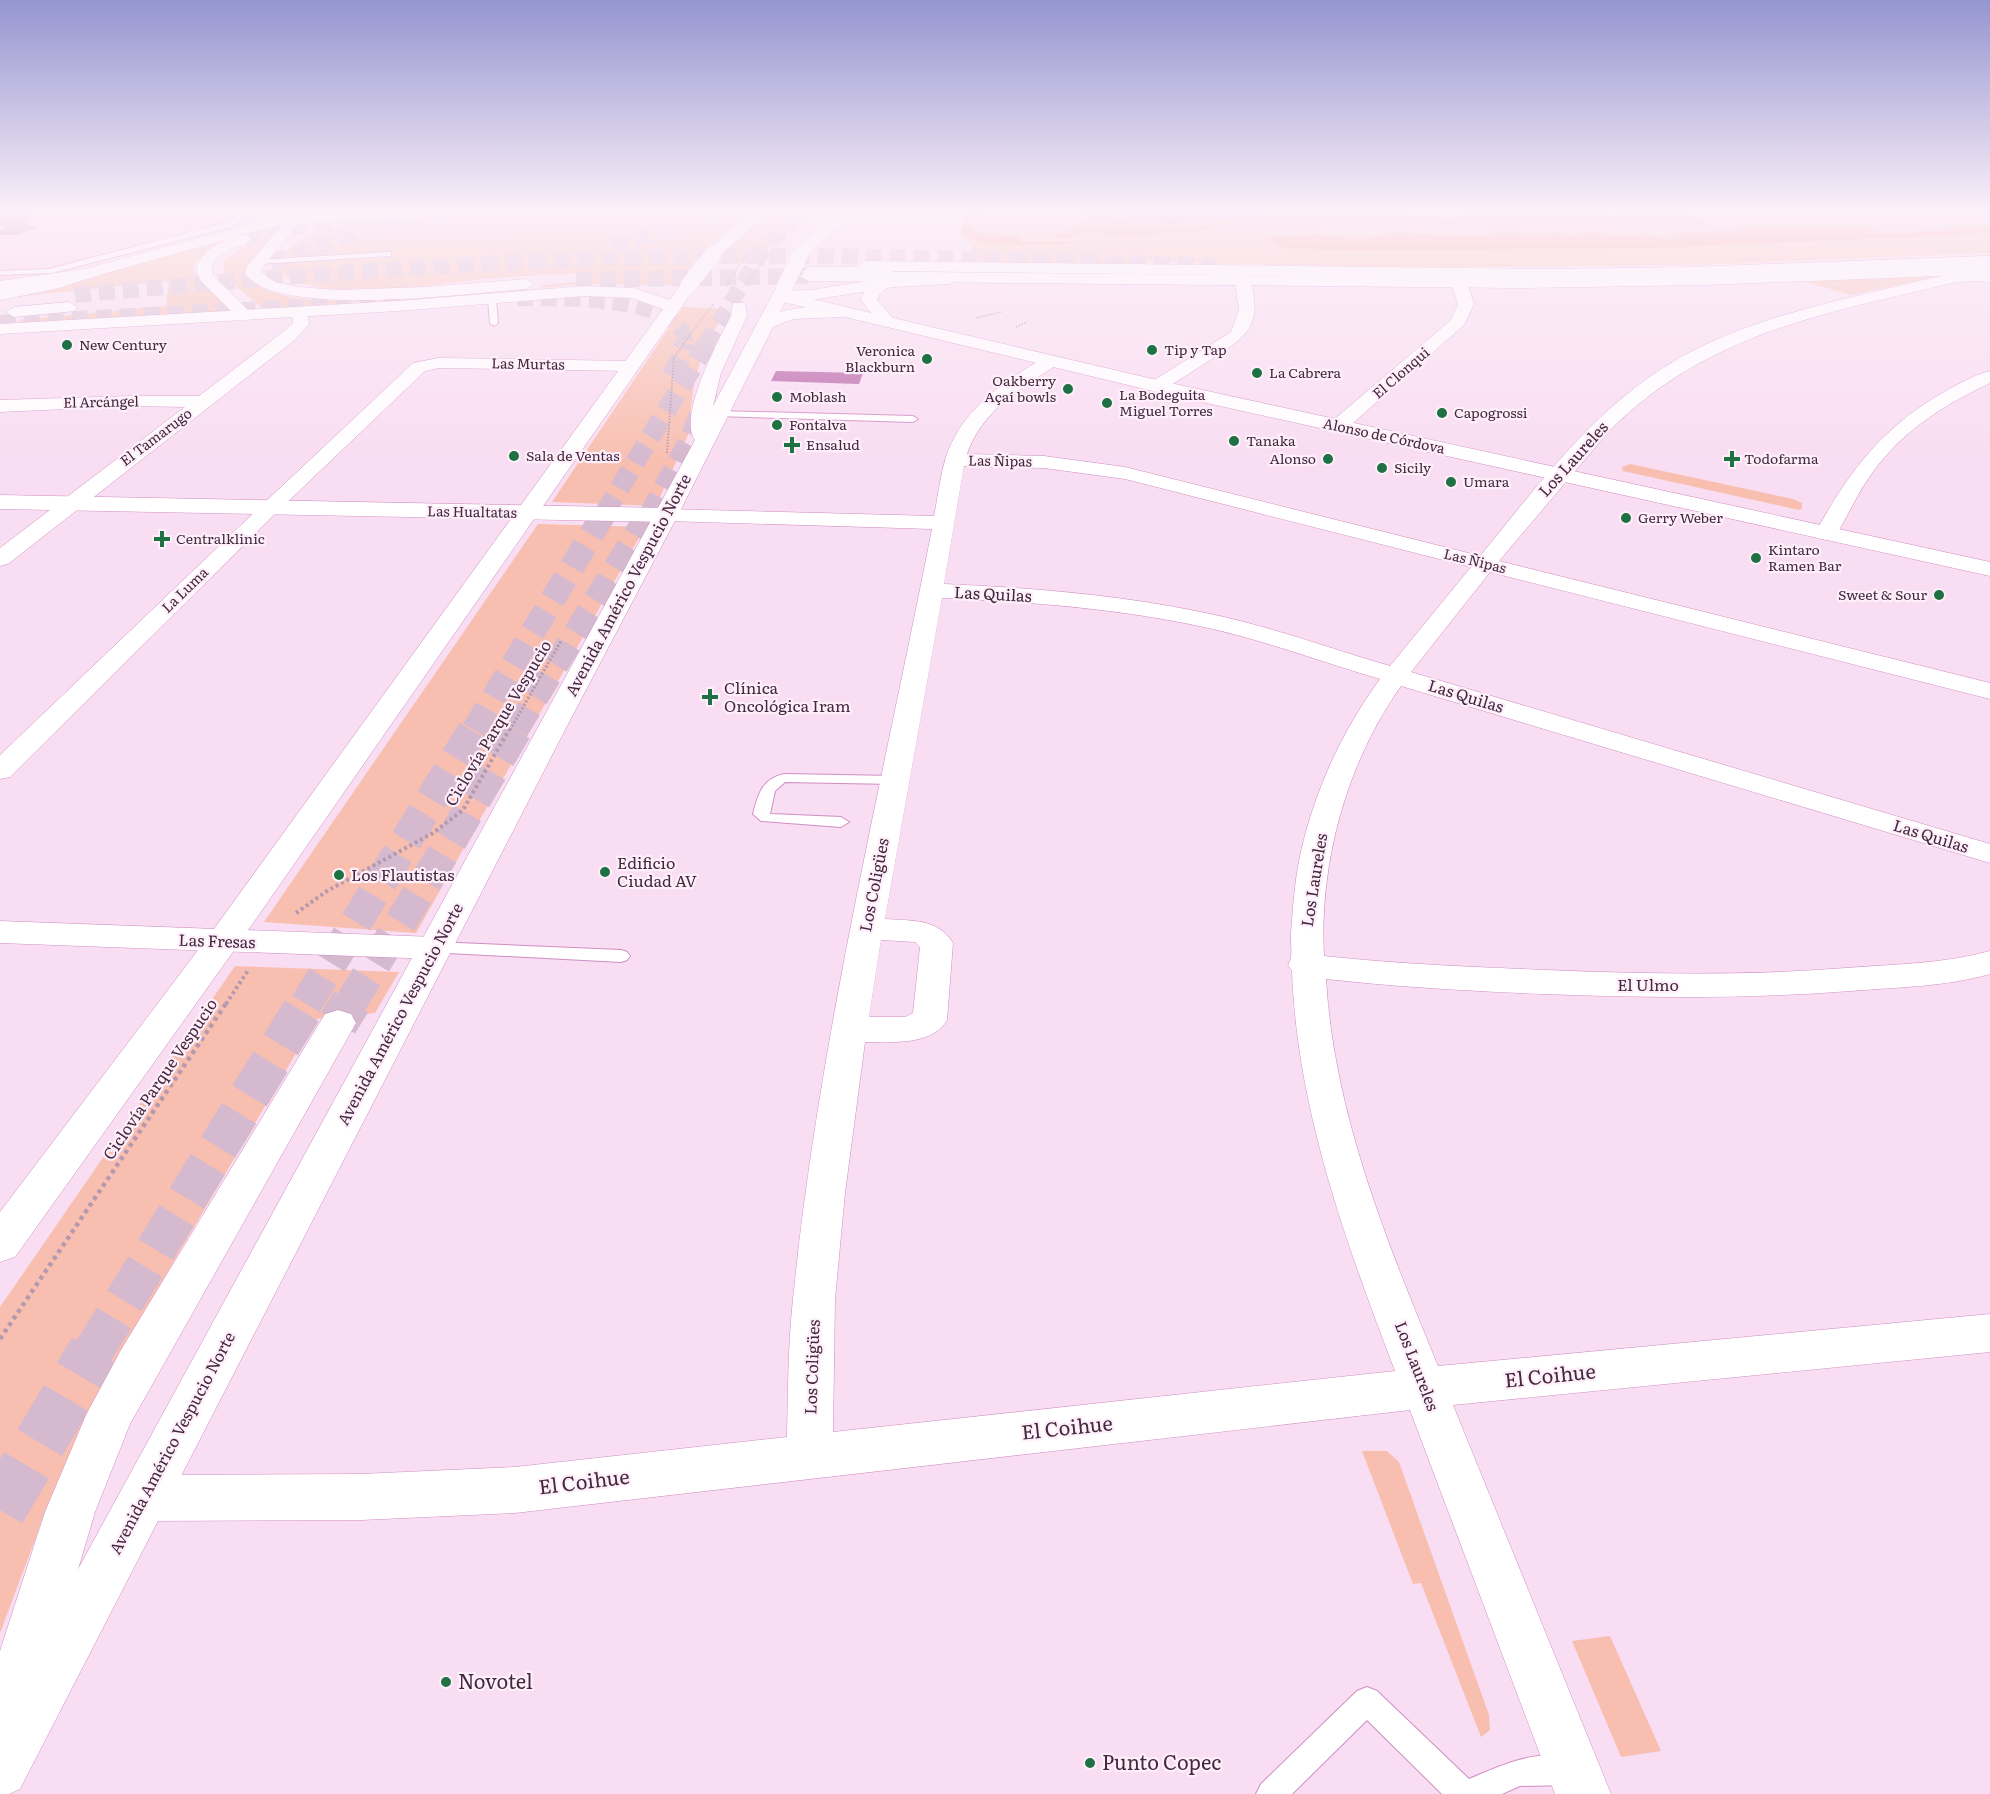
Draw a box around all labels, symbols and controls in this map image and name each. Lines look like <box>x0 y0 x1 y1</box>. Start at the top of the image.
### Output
place label: New Century <box>79 334 168 354</box>
marker: New Century <box>60 338 74 352</box>
place label: Tip y Tap <box>1164 339 1227 359</box>
place label: Veronica Blackburn <box>845 340 915 376</box>
street label: El Clonqui <box>1368 342 1433 403</box>
marker: Tip y Tap <box>1145 343 1159 357</box>
street label: Las Murtas <box>491 352 565 374</box>
marker: Veronica Blackburn <box>920 352 934 366</box>
place label: La Cabrera <box>1269 362 1342 382</box>
marker: La Cabrera <box>1250 366 1264 380</box>
place label: Oakberry Açaí bowls <box>984 370 1057 406</box>
marker: Oakberry Açaí bowls <box>1061 382 1075 396</box>
place label: La Bodeguita Miguel Torres <box>1119 384 1213 420</box>
place label: Moblash <box>789 386 847 406</box>
street label: El Arcángel <box>63 390 139 412</box>
marker: Moblash <box>770 390 784 404</box>
marker: La Bodeguita Miguel Torres <box>1100 396 1114 410</box>
place label: Capogrossi <box>1454 402 1528 422</box>
street label: El Tamarugo <box>115 403 195 470</box>
marker: Capogrossi <box>1435 406 1449 420</box>
street label: Alonso de Córdova <box>1321 412 1447 458</box>
place label: Fontalva <box>789 414 847 434</box>
street label: Los Laureles <box>1532 415 1613 501</box>
marker: Fontalva <box>770 418 784 432</box>
place label: Tanaka <box>1246 430 1296 450</box>
place label: Ensalud <box>806 434 860 454</box>
marker: Tanaka <box>1227 434 1241 448</box>
marker: Ensalud <box>783 436 801 454</box>
place label: Sala de Ventas <box>526 445 619 465</box>
place label: Alonso <box>1269 448 1316 468</box>
place label: Todofarma <box>1744 448 1819 468</box>
marker: Sala de Ventas <box>507 449 521 463</box>
street label: Las Ñipas <box>968 449 1032 471</box>
marker: Alonso <box>1321 452 1335 466</box>
marker: Todofarma <box>1725 452 1739 466</box>
place label: Sicily <box>1394 457 1432 477</box>
marker: Sicily <box>1375 461 1389 475</box>
street label: Avenida Américo Vespucio Norte <box>558 469 696 700</box>
place label: Umara <box>1463 471 1510 491</box>
marker: Umara <box>1444 475 1458 489</box>
street label: Las Hualtatas <box>427 500 517 522</box>
place label: Gerry Weber <box>1638 507 1723 527</box>
marker: Gerry Weber <box>1619 511 1633 525</box>
place label: Centralklinic <box>176 528 265 548</box>
marker: Centralklinic <box>153 530 171 548</box>
place label: Kintaro Ramen Bar <box>1768 539 1842 575</box>
street label: Las Ñipas <box>1442 543 1509 577</box>
marker: Kintaro Ramen Bar <box>1749 551 1763 565</box>
street label: La Luma <box>157 562 212 617</box>
street label: Las Quilas <box>954 579 1033 607</box>
place label: Sweet & Sour <box>1838 584 1927 604</box>
marker: Sweet & Sour <box>1932 588 1946 602</box>
street label: Ciclovía Parque Vespucio <box>438 635 556 810</box>
street label: Las Quilas <box>1426 672 1507 718</box>
place label: Clínica Oncológica Iram <box>724 675 851 717</box>
marker: Clínica Oncológica Iram <box>701 688 719 706</box>
street label: Las Quilas <box>1891 812 1972 858</box>
street label: Los Laureles <box>1294 831 1332 928</box>
street label: Los Coligües <box>852 836 894 934</box>
place label: Edificio Ciudad AV <box>617 850 697 892</box>
place label: Los Flautistas <box>351 862 454 886</box>
marker: Edificio Ciudad AV <box>598 865 612 879</box>
marker: Los Flautistas <box>332 868 346 882</box>
street label: Avenida Américo Vespucio Norte <box>330 898 468 1129</box>
street label: Las Fresas <box>178 927 256 953</box>
street label: El Ulmo <box>1617 972 1679 996</box>
street label: Ciclovía Parque Vespucio <box>96 993 222 1164</box>
street label: Los Laureles <box>1390 1317 1446 1414</box>
street label: Los Coligües <box>797 1319 825 1415</box>
street label: Avenida Américo Vespucio Norte <box>102 1327 240 1558</box>
street label: El Coihue <box>1503 1354 1597 1394</box>
street label: El Coihue <box>1020 1406 1114 1446</box>
street label: El Coihue <box>537 1460 631 1500</box>
place label: Novotel <box>458 1665 533 1695</box>
marker: Novotel <box>439 1675 453 1689</box>
place label: Punto Copec <box>1102 1746 1221 1776</box>
marker: Punto Copec <box>1083 1756 1097 1770</box>

